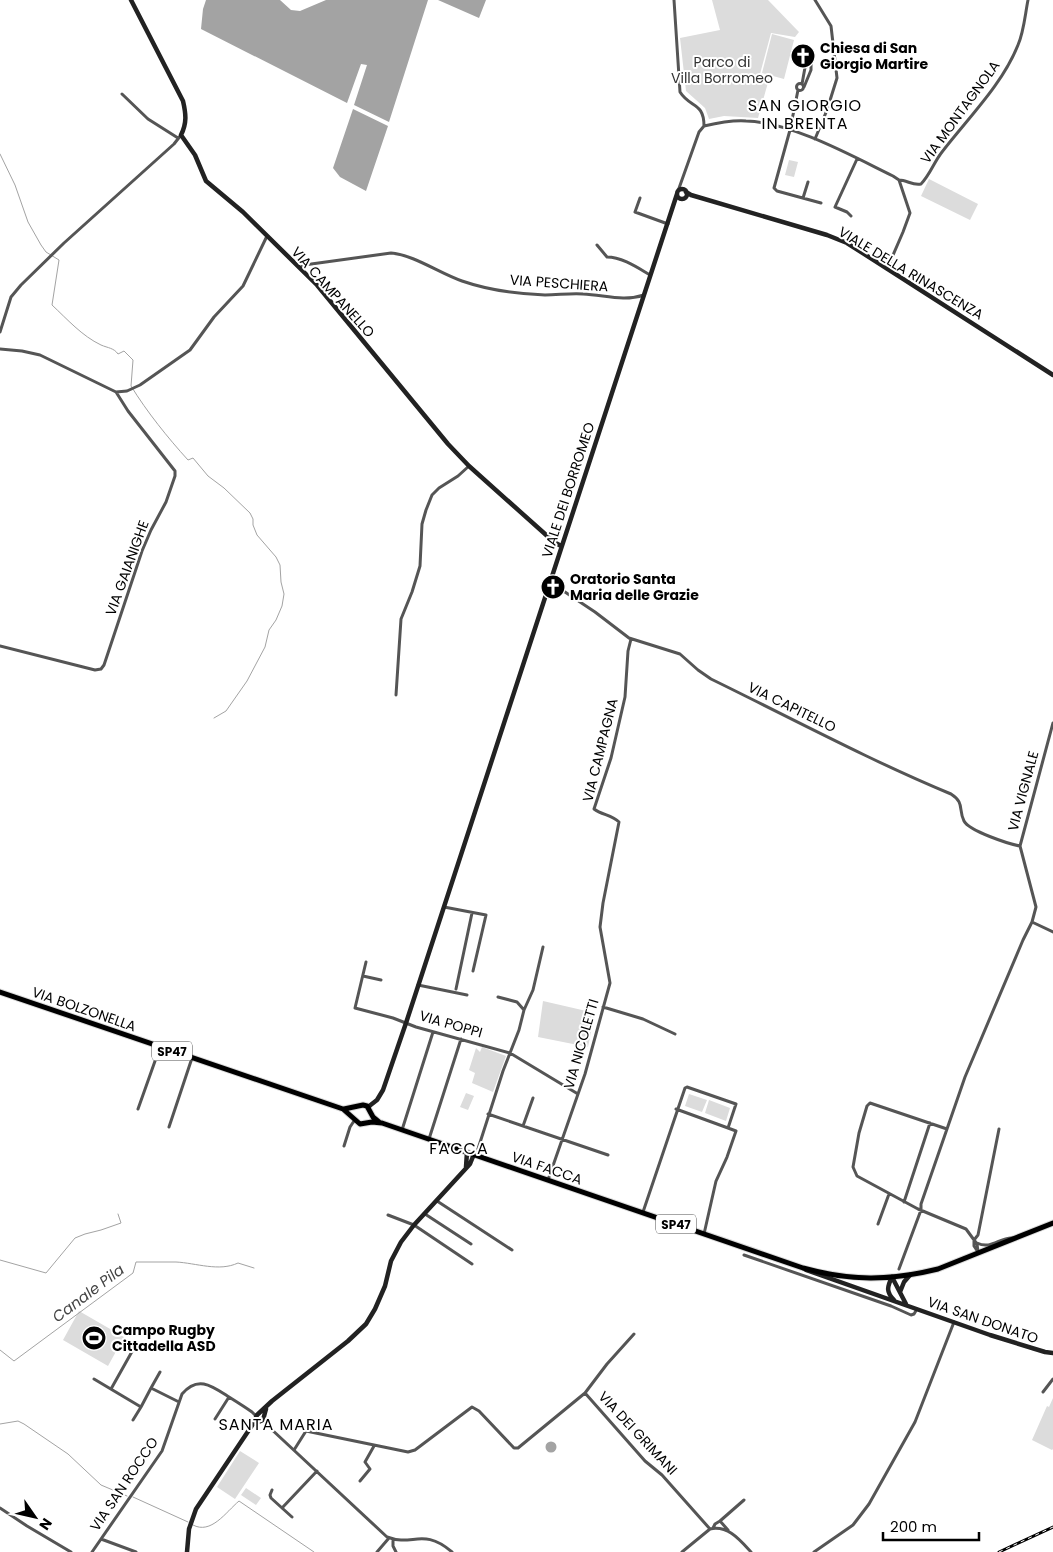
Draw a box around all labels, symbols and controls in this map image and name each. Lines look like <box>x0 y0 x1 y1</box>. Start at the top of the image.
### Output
place label: Chiesa di San Giorgio Martire <box>820 38 928 74</box>
church icon: Chiesa di San Giorgio Martire <box>790 43 816 69</box>
park label: Parco di Villa Borromeo <box>671 52 773 88</box>
street label: VIA MONTAGNOLA <box>916 56 1004 168</box>
district label: SAN GIORGIO IN BRENTA <box>748 94 862 135</box>
street label: VIALE DELLA RINASCENZA <box>835 222 987 324</box>
street label: VIA CAMPANELLO <box>287 242 379 342</box>
street label: VIA PESCHIERA <box>509 270 609 296</box>
street label: VIALE DEI BORROMEO <box>537 420 599 560</box>
street label: VIA GAIANIGHE <box>100 517 154 619</box>
place label: Oratorio Santa Maria delle Grazie <box>570 569 699 605</box>
church icon: Oratorio Santa Maria delle Grazie <box>540 574 566 600</box>
street label: VIA CAPITELLO <box>745 677 839 737</box>
street label: VIA CAMPAGNA <box>577 696 623 804</box>
street label: VIA VIGNALE <box>1003 749 1043 833</box>
street label: VIA BOLZONELLA <box>29 982 139 1036</box>
street label: VIA NICOLETTI <box>559 997 603 1091</box>
street label: VIA POPPI <box>417 1005 485 1043</box>
road number: SP47 <box>152 1042 192 1060</box>
district label: FACCA <box>429 1137 489 1160</box>
street label: VIA FACCA <box>509 1147 585 1189</box>
road number: SP47 <box>656 1214 696 1234</box>
water label: Canale Pila <box>48 1259 128 1327</box>
street label: VIA SAN DONATO <box>925 1292 1041 1348</box>
place label: Campo Rugby Cittadella ASD <box>112 1320 216 1356</box>
sports icon: Campo Rugby Cittadella ASD <box>81 1325 107 1351</box>
street label: VIA DEI GRIMANI <box>594 1387 682 1479</box>
district label: SANTA MARIA <box>218 1413 334 1436</box>
street label: VIA SAN ROCCO <box>85 1433 163 1535</box>
north arrow <box>10 1492 60 1542</box>
scale bar <box>883 1510 979 1542</box>
text: N <box>35 1514 57 1534</box>
text: 200 m <box>890 1516 937 1537</box>

